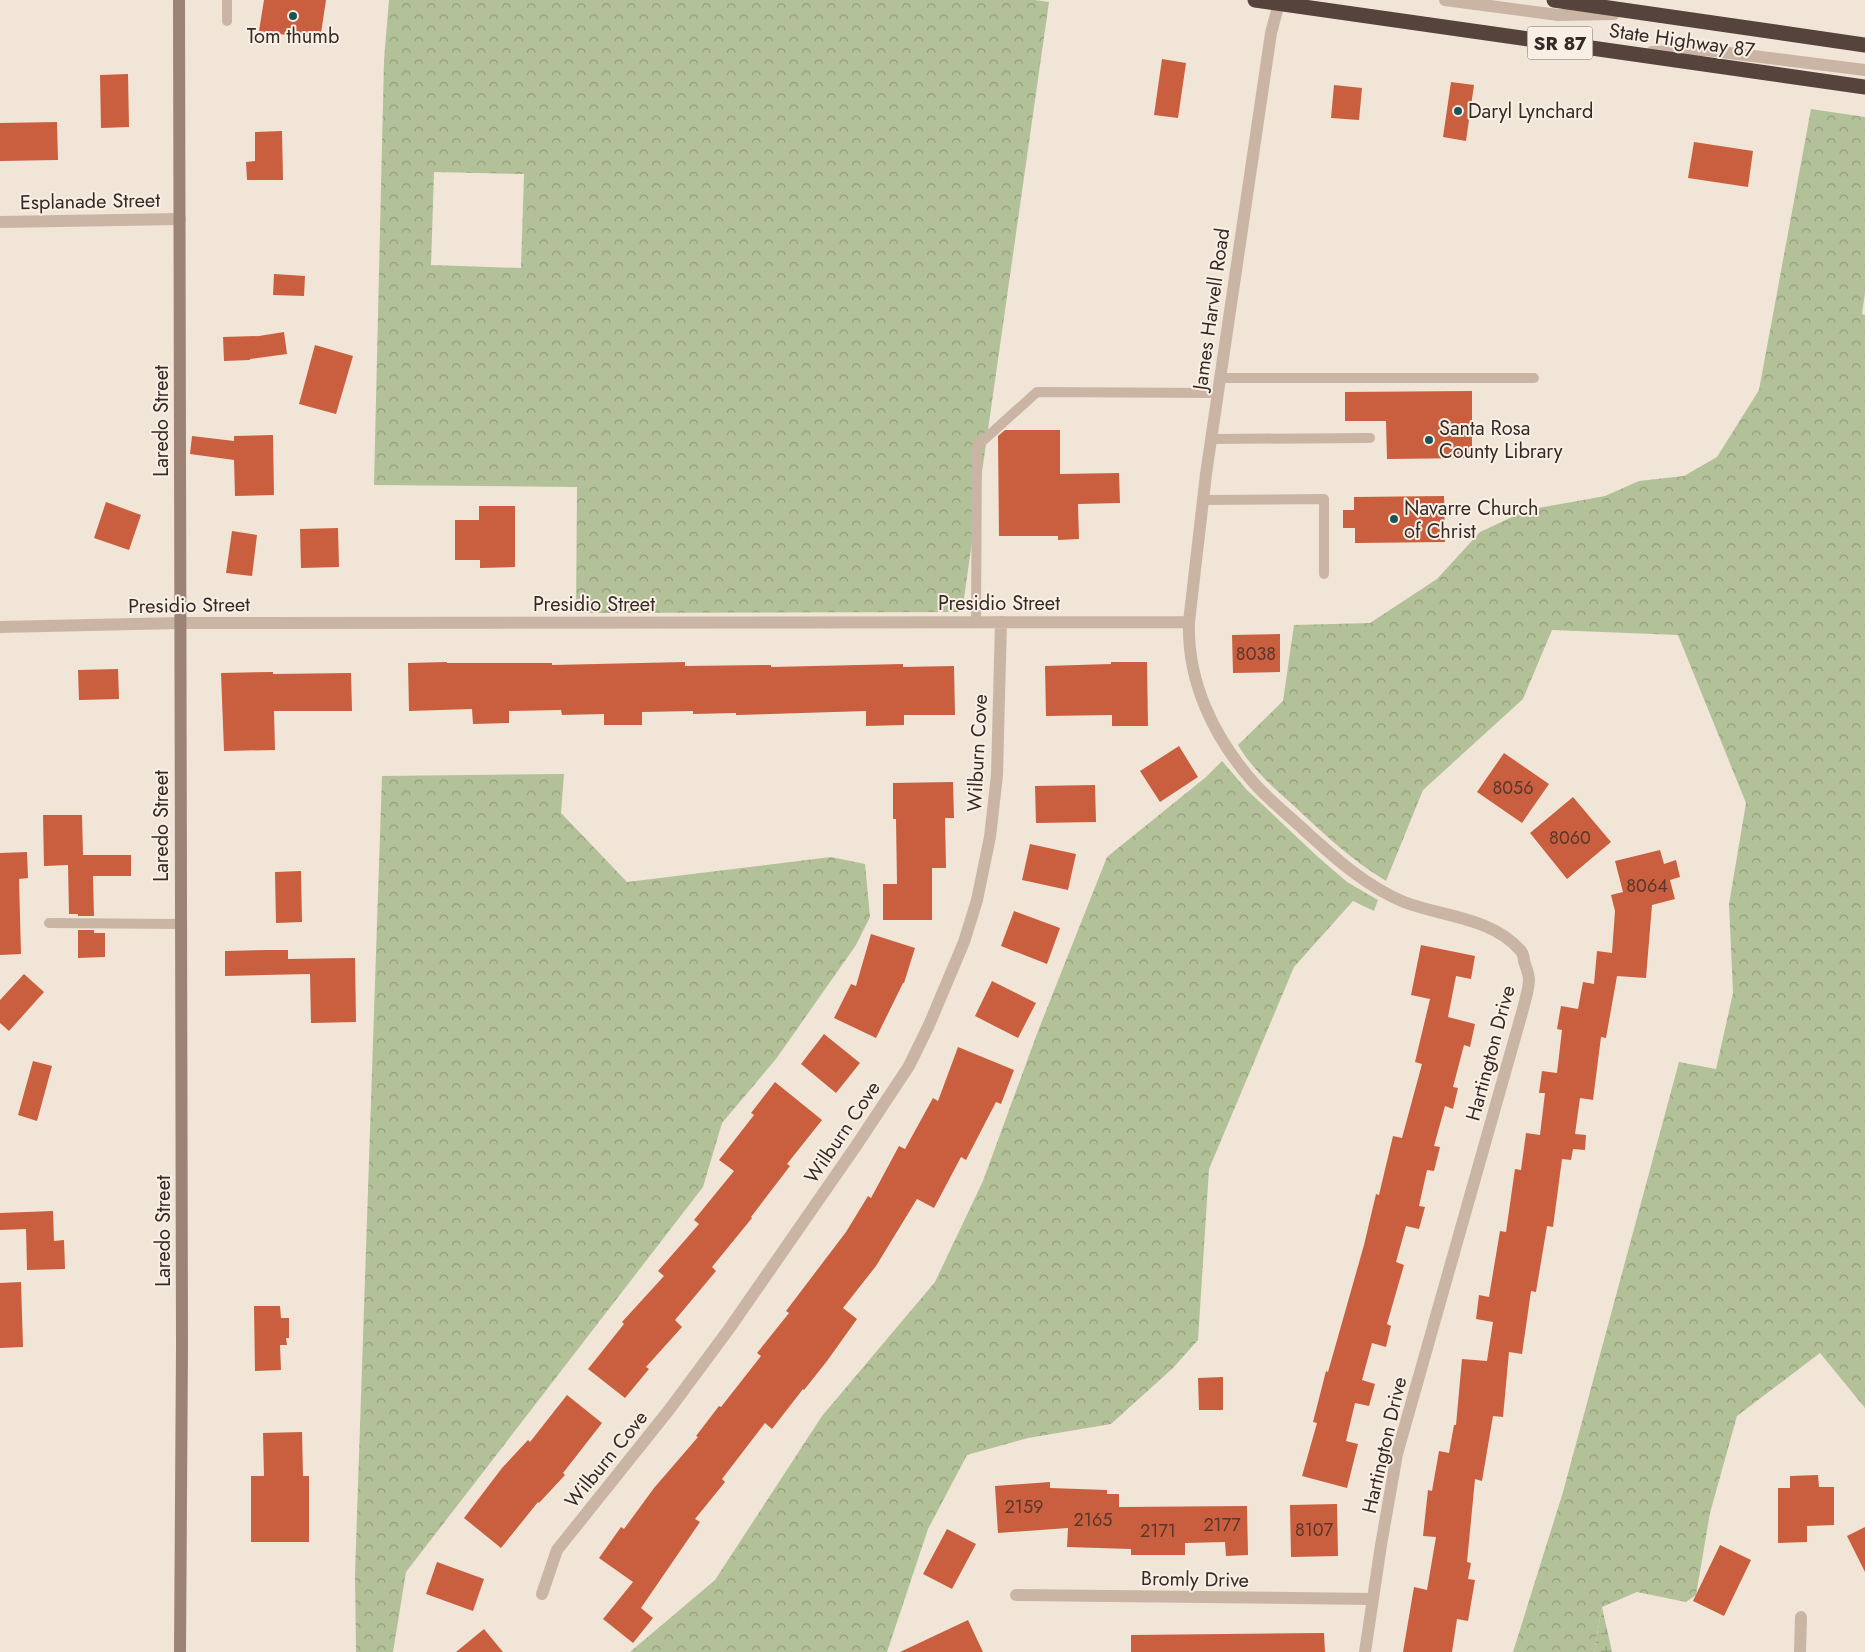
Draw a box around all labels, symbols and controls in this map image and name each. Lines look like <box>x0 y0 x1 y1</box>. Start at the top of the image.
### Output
marker: Tom thumb <box>287 10 299 22</box>
street label: State Highway 87 <box>1607 16 1757 65</box>
place label: Tom thumb <box>247 22 339 51</box>
road number: SR 87 <box>1528 26 1592 59</box>
place label: Daryl Lynchard <box>1468 97 1593 126</box>
marker: Daryl Lynchard <box>1452 105 1464 117</box>
street label: Esplanade Street <box>20 186 161 217</box>
street label: James Harvell Road <box>1185 226 1237 395</box>
street label: Laredo Street <box>147 365 176 477</box>
place label: Santa Rosa County Library <box>1439 414 1563 466</box>
marker: Santa Rosa County Library <box>1423 434 1435 446</box>
place label: Navarre Church of Christ <box>1404 494 1538 546</box>
marker: Navarre Church of Christ <box>1388 513 1400 525</box>
street label: Presidio Street <box>938 589 1060 618</box>
street label: Presidio Street <box>128 590 250 621</box>
street label: Presidio Street <box>533 590 655 619</box>
house number: 8038 <box>1236 641 1276 667</box>
street label: Wilburn Cove <box>960 693 995 813</box>
street label: Laredo Street <box>147 770 176 882</box>
house number: 8056 <box>1492 775 1534 801</box>
house number: 8060 <box>1549 825 1591 851</box>
house number: 8064 <box>1626 873 1668 899</box>
street label: Hartington Drive <box>1458 982 1523 1124</box>
street label: Wilburn Cove <box>797 1075 887 1189</box>
street label: Laredo Street <box>149 1175 178 1287</box>
street label: Hartington Drive <box>1355 1374 1414 1516</box>
street label: Wilburn Cove <box>558 1404 655 1514</box>
house number: 2159 <box>1005 1494 1043 1520</box>
house number: 2165 <box>1074 1507 1112 1533</box>
house number: 2177 <box>1203 1512 1241 1538</box>
house number: 8107 <box>1295 1517 1334 1543</box>
house number: 2171 <box>1140 1518 1176 1544</box>
street label: Bromly Drive <box>1141 1564 1249 1595</box>

